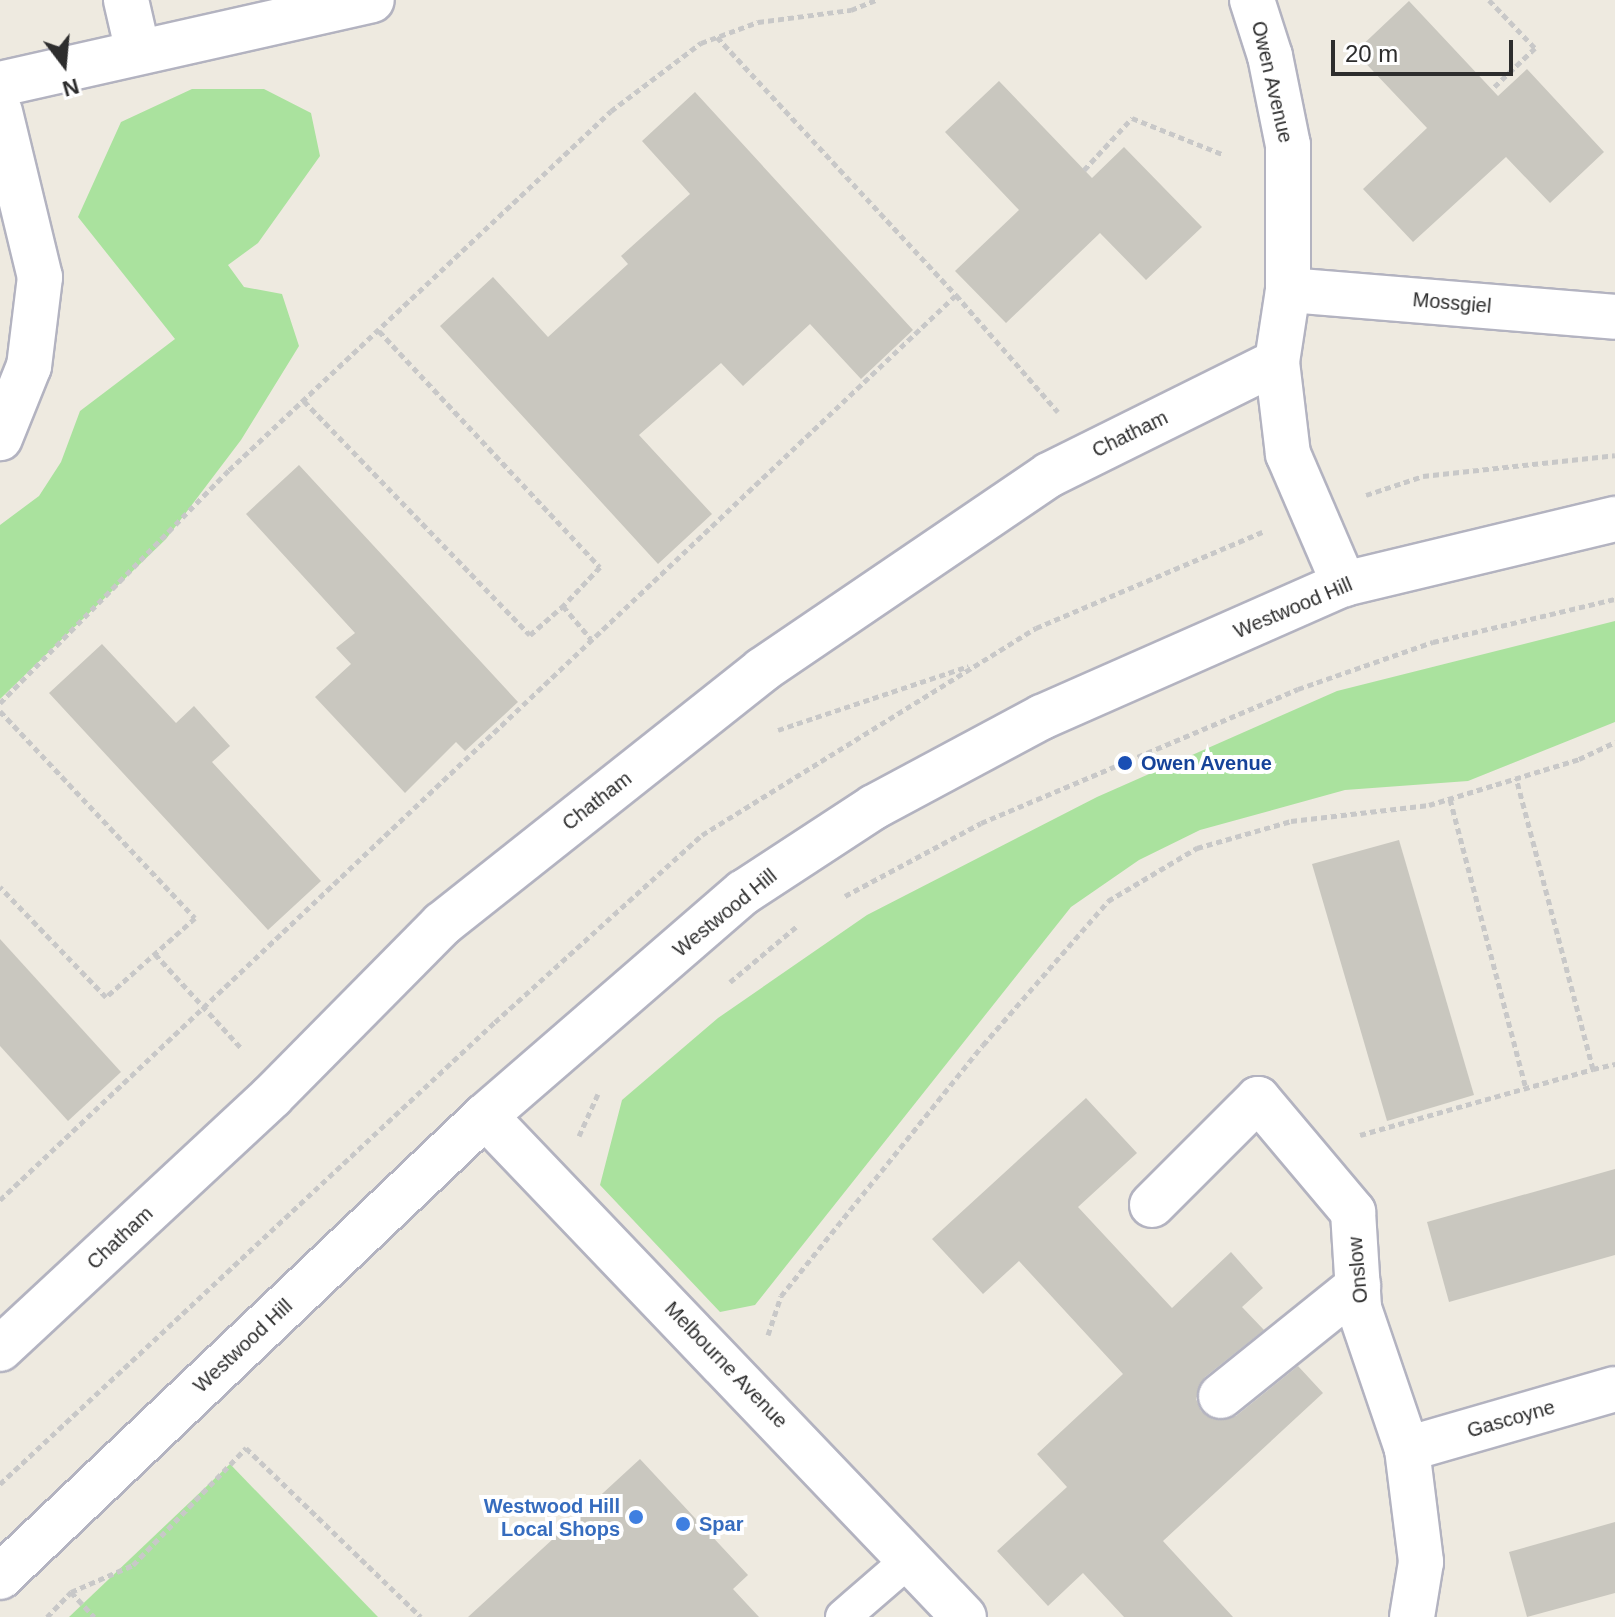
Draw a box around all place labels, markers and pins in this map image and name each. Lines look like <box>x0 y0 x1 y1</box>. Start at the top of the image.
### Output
place label: Owen Avenue <box>1141 751 1273 775</box>
marker: Owen Avenue <box>1116 754 1134 772</box>
place label: Westwood Hill Local Shops <box>484 1494 620 1541</box>
marker: Westwood Hill Local Shops <box>627 1508 645 1526</box>
place label: Spar <box>699 1512 743 1536</box>
marker: Spar <box>674 1515 692 1533</box>

